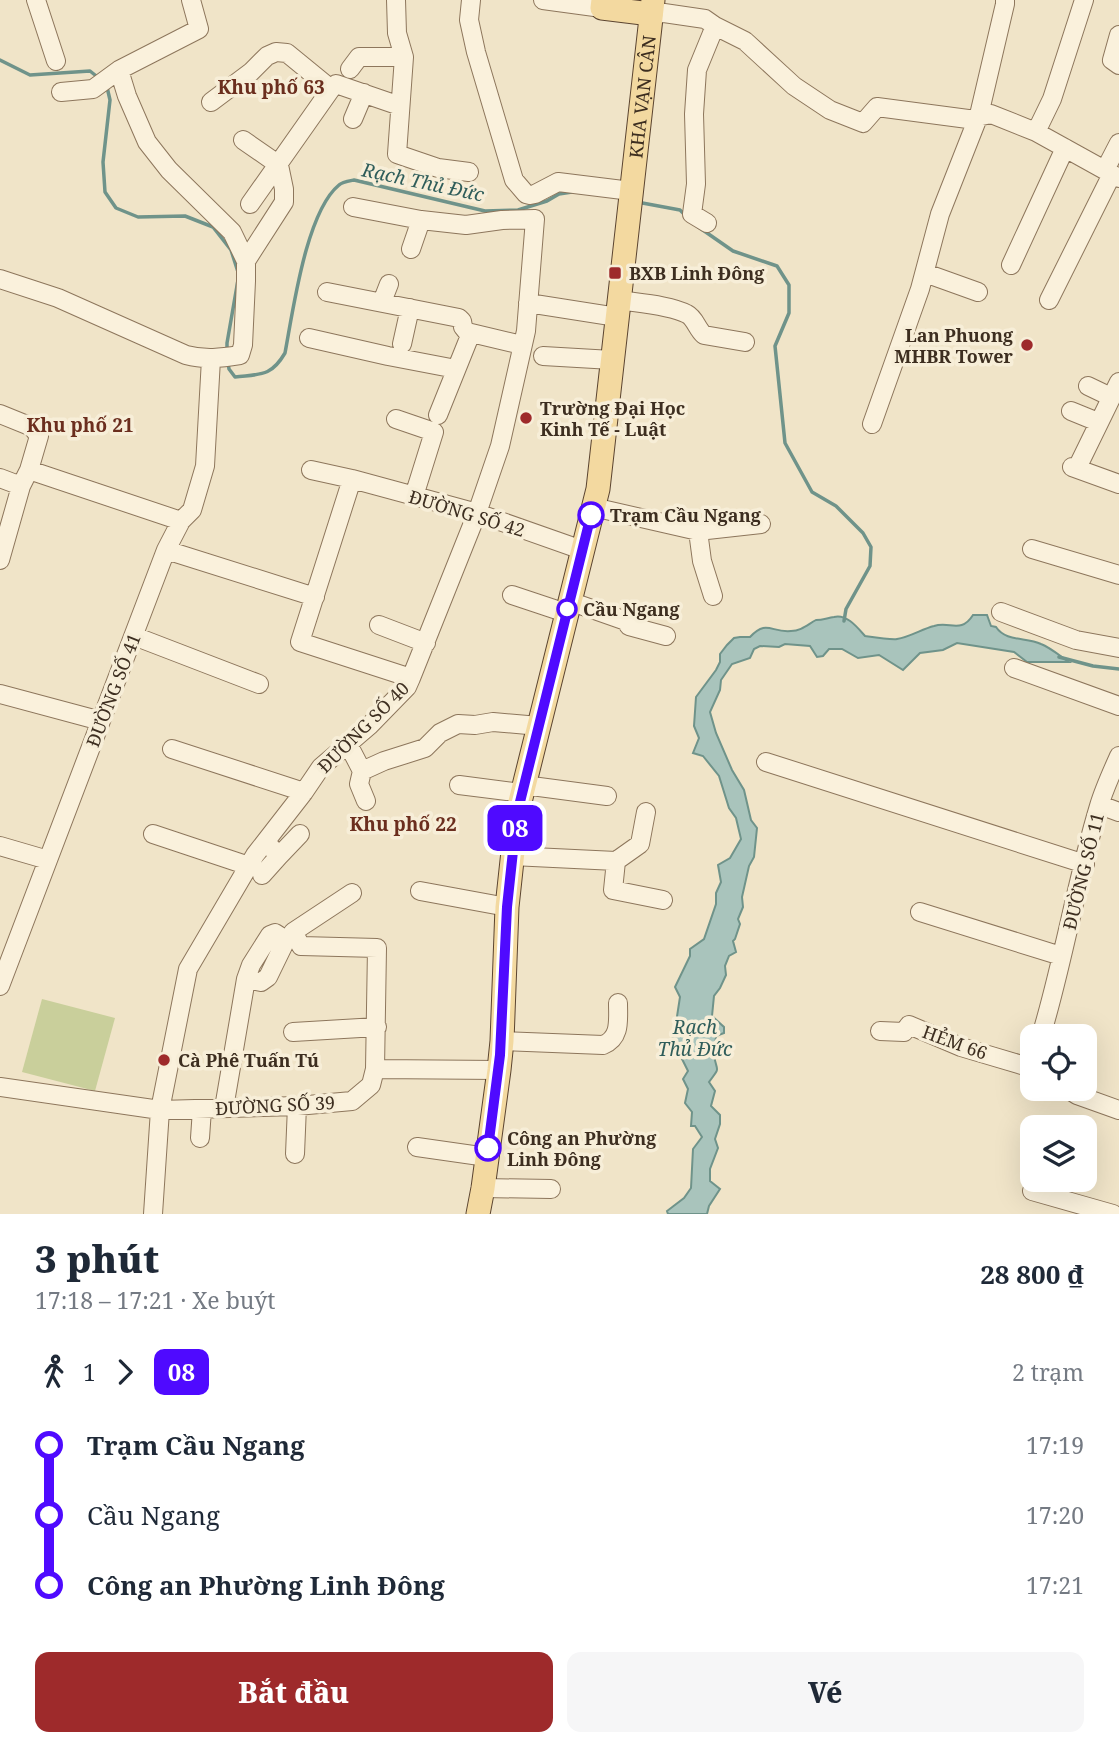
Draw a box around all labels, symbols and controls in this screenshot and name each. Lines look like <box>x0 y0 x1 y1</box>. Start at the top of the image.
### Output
street label: KHA VẠN CÂN <box>623 34 661 160</box>
district label: Khu phố 63 <box>217 74 325 100</box>
water label: Rạch Thủ Đức <box>359 156 487 208</box>
place label: BXB Linh Đông <box>629 261 765 285</box>
marker: BXB Linh Đông <box>607 265 623 281</box>
place label: Lan Phuong MHBR Tower <box>894 323 1014 368</box>
marker: Lan Phuong MHBR Tower <box>1019 337 1035 353</box>
place label: Trường Đại Học Kinh Tế - Luật <box>540 396 685 441</box>
marker: Trường Đại Học Kinh Tế - Luật <box>518 410 534 426</box>
district label: Khu phố 21 <box>26 412 134 438</box>
street label: ĐƯỜNG SỐ 42 <box>406 484 528 542</box>
marker: Trạm Cầu Ngang <box>578 502 604 528</box>
place label: Trạm Cầu Ngang <box>610 503 762 527</box>
place label: Cầu Ngang <box>583 597 681 621</box>
marker: Cầu Ngang <box>557 599 577 619</box>
street label: ĐƯỜNG SỐ 41 <box>80 630 146 750</box>
street label: ĐƯỜNG SỐ 40 <box>312 676 414 778</box>
line badge: 08 <box>484 805 546 851</box>
street label: ĐƯỜNG SỐ 11 <box>1057 810 1109 932</box>
district label: Khu phố 22 <box>349 811 457 837</box>
text: 08 <box>501 811 529 844</box>
water label: Rạch Thủ Đức <box>658 1014 733 1062</box>
street label: HẺM 66 <box>919 1019 991 1065</box>
map controls <box>1020 1024 1097 1192</box>
button: locate <box>1020 1024 1097 1101</box>
place label: Cà Phê Tuấn Tú <box>178 1048 319 1072</box>
marker: Cà Phê Tuấn Tú <box>156 1052 172 1068</box>
street label: ĐƯỜNG SỐ 39 <box>214 1090 336 1120</box>
button: layers <box>1020 1115 1097 1192</box>
place label: Công an Phường Linh Đông <box>507 1126 657 1171</box>
marker: Công an Phường Linh Đông <box>475 1135 501 1161</box>
text: 3 phút <box>35 1232 159 1284</box>
text: 28 800 ₫ <box>980 1256 1084 1292</box>
text: 17:18 – 17:21 · Xe buýt <box>35 1284 275 1316</box>
icon: walk <box>35 1353 73 1391</box>
icon: forward <box>106 1353 144 1391</box>
text: 08 <box>168 1355 195 1388</box>
text: 1 <box>83 1356 96 1388</box>
text: 2 trạm <box>1012 1356 1084 1388</box>
text: Trạm Cầu Ngang <box>87 1427 305 1463</box>
text: 17:19 <box>1026 1429 1084 1461</box>
text: Cầu Ngang <box>87 1497 220 1533</box>
text: 17:20 <box>1026 1499 1084 1531</box>
text: Công an Phường Linh Đông <box>87 1567 445 1603</box>
text: 17:21 <box>1026 1569 1084 1601</box>
button: Bắt đầu <box>35 1652 553 1732</box>
button: Vé <box>567 1652 1084 1732</box>

